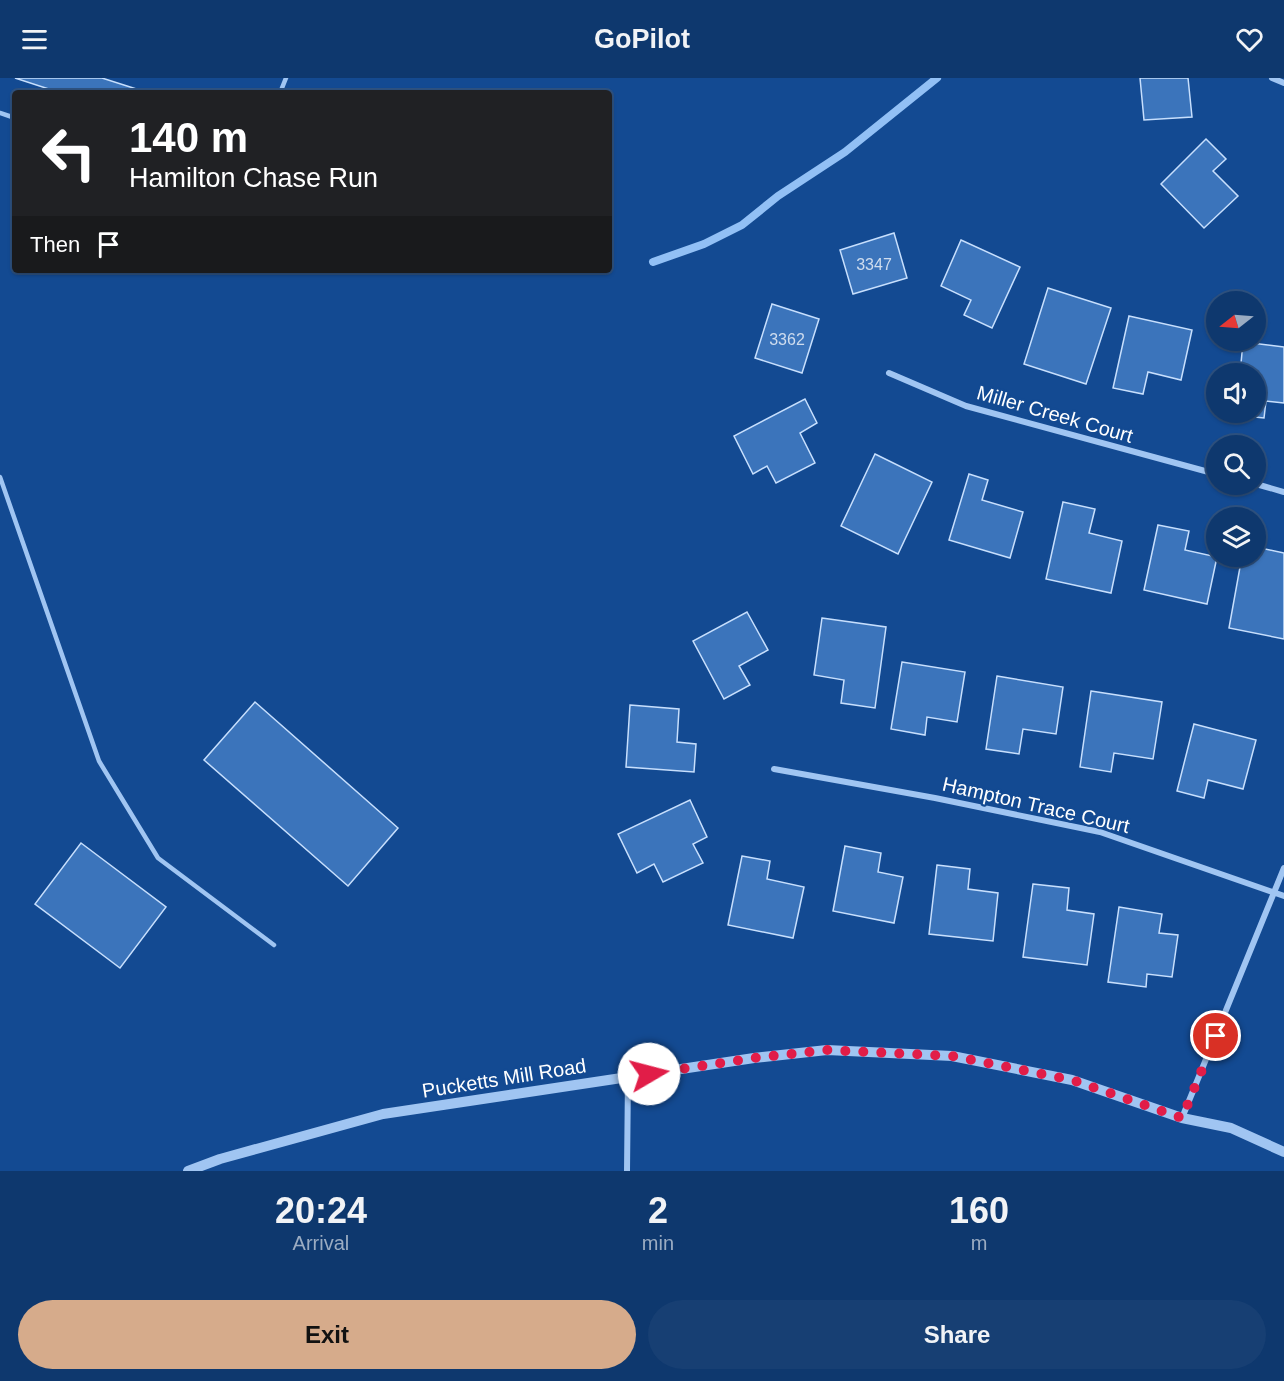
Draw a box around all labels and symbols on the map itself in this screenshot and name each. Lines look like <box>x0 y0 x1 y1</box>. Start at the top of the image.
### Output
house number: 3347 <box>856 256 892 273</box>
north arrow <box>1206 291 1266 351</box>
house number: 3362 <box>769 331 805 348</box>
street label: Miller Creek Court <box>975 381 1136 447</box>
street label: Hampton Trace Court <box>940 773 1132 837</box>
pin <box>1190 1010 1241 1061</box>
position arrow <box>617 1042 681 1106</box>
street label: Pucketts Mill Road <box>420 1054 588 1102</box>

